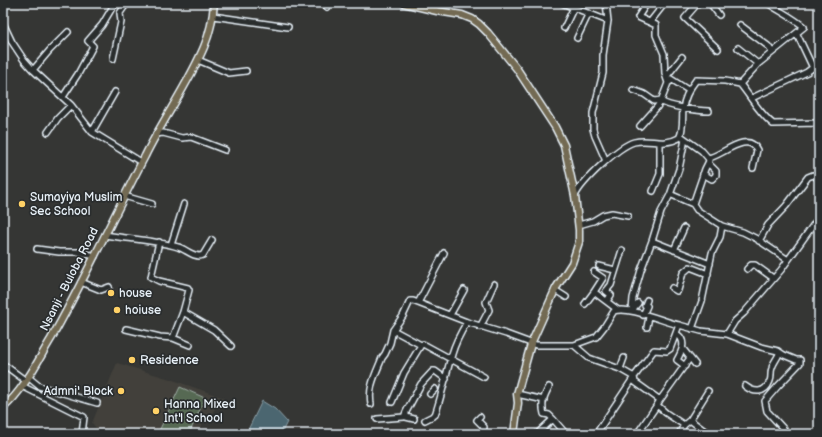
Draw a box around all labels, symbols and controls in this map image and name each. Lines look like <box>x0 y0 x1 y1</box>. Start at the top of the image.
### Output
place label: Sumayiya Muslim Sec School <box>30 190 122 219</box>
marker: Sumayiya Muslim Sec School <box>17 199 27 209</box>
street label: Nsanji - Buloba Road <box>37 225 102 334</box>
place label: house <box>119 286 152 301</box>
marker: house <box>106 288 116 298</box>
place label: hoiuse <box>125 303 161 318</box>
marker: hoiuse <box>112 305 122 315</box>
place label: Residence <box>140 353 199 368</box>
marker: Residence <box>127 355 137 365</box>
place label: Admni' Block <box>44 384 113 399</box>
marker: Admni' Block <box>116 386 126 396</box>
place label: Hanna Mixed Int'l School <box>164 397 236 426</box>
marker: Hanna Mixed Int'l School <box>151 406 161 416</box>

